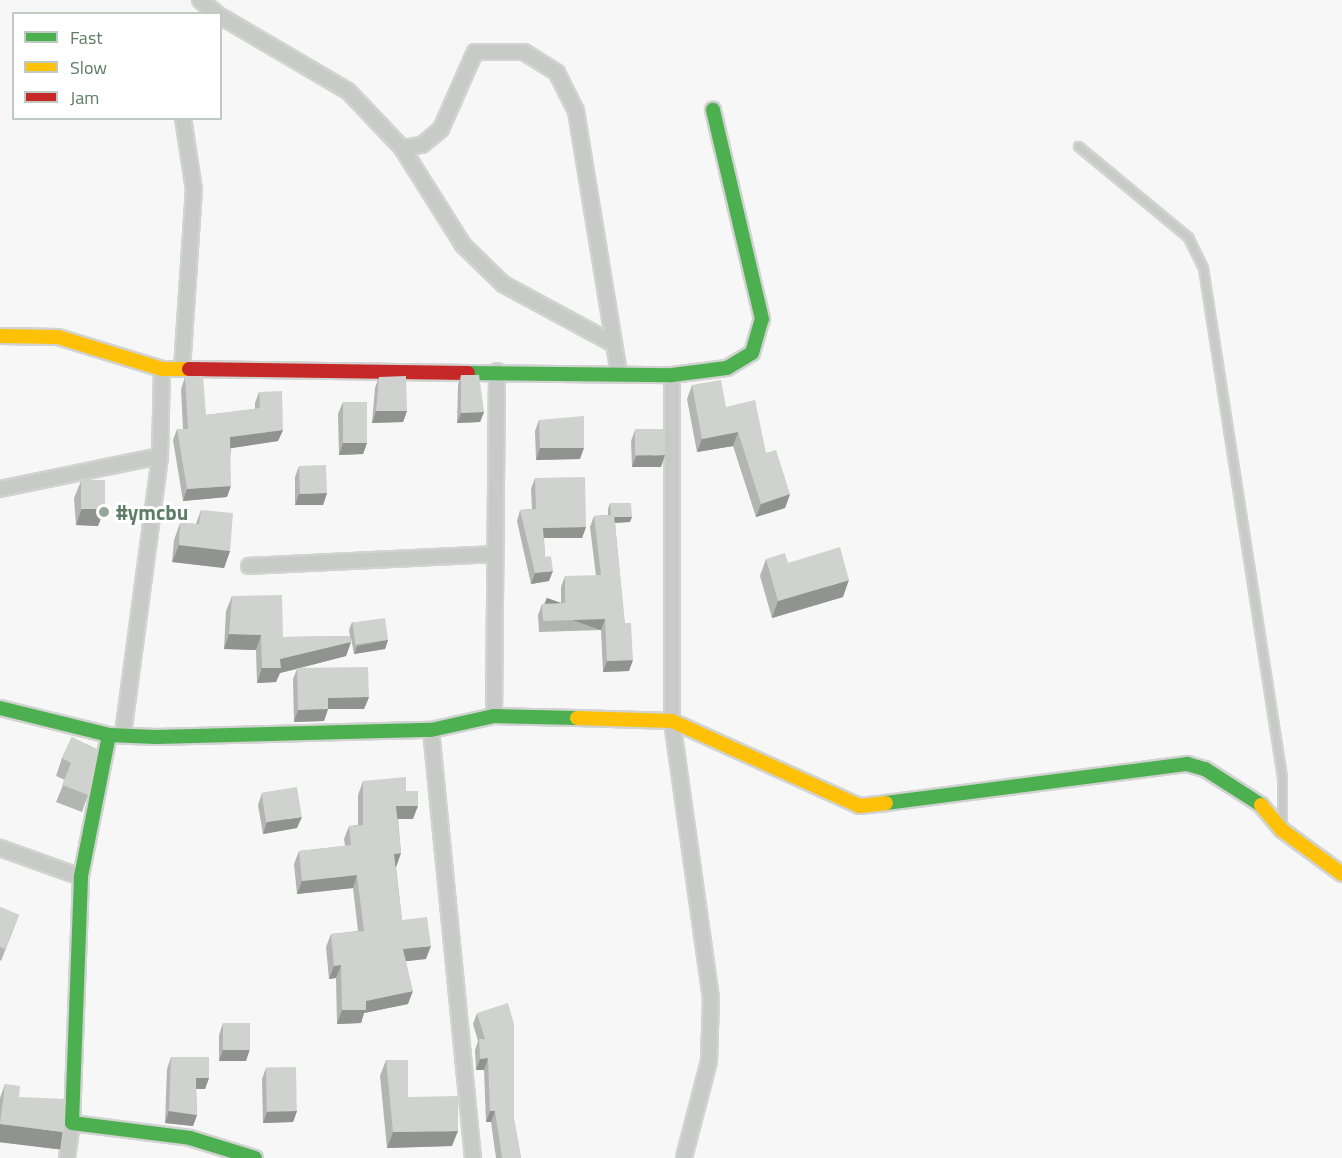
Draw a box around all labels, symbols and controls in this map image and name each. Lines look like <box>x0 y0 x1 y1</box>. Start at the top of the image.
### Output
legend <box>12 12 222 120</box>
text: Fast <box>70 24 103 51</box>
text: Slow <box>70 54 107 81</box>
text: Jam <box>70 84 99 111</box>
place label: #ymcbu <box>116 499 188 525</box>
marker: #ymcbu <box>97 505 111 519</box>

